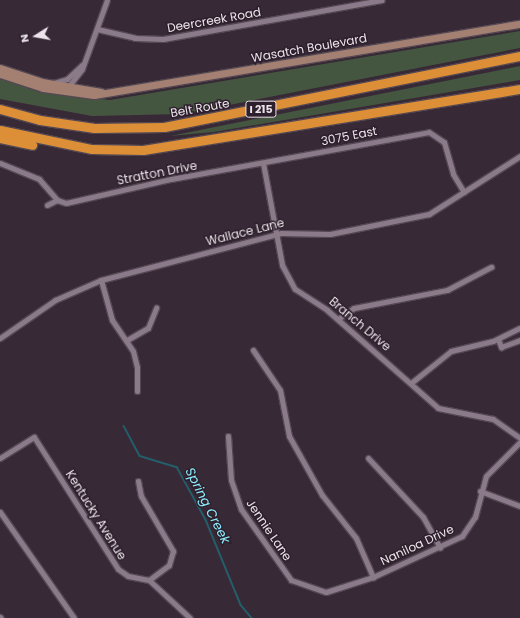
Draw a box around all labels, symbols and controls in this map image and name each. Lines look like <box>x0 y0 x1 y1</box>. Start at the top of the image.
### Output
street label: Deercreek Road <box>166 5 262 35</box>
north arrow <box>16 16 56 56</box>
street label: Wasatch Boulevard <box>250 31 368 65</box>
text: N <box>16 33 33 44</box>
street label: Belt Route <box>169 96 231 120</box>
road number: I 215 <box>245 100 277 118</box>
street label: 3075 East <box>320 124 378 148</box>
street label: Stratton Drive <box>116 158 198 188</box>
street label: Wallace Lane <box>204 215 286 249</box>
street label: Branch Drive <box>326 294 394 354</box>
water label: Spring Creek <box>181 465 233 547</box>
street label: Kentucky Avenue <box>63 468 129 562</box>
street label: Jennie Lane <box>243 496 295 564</box>
street label: Naniloa Drive <box>378 522 456 568</box>

